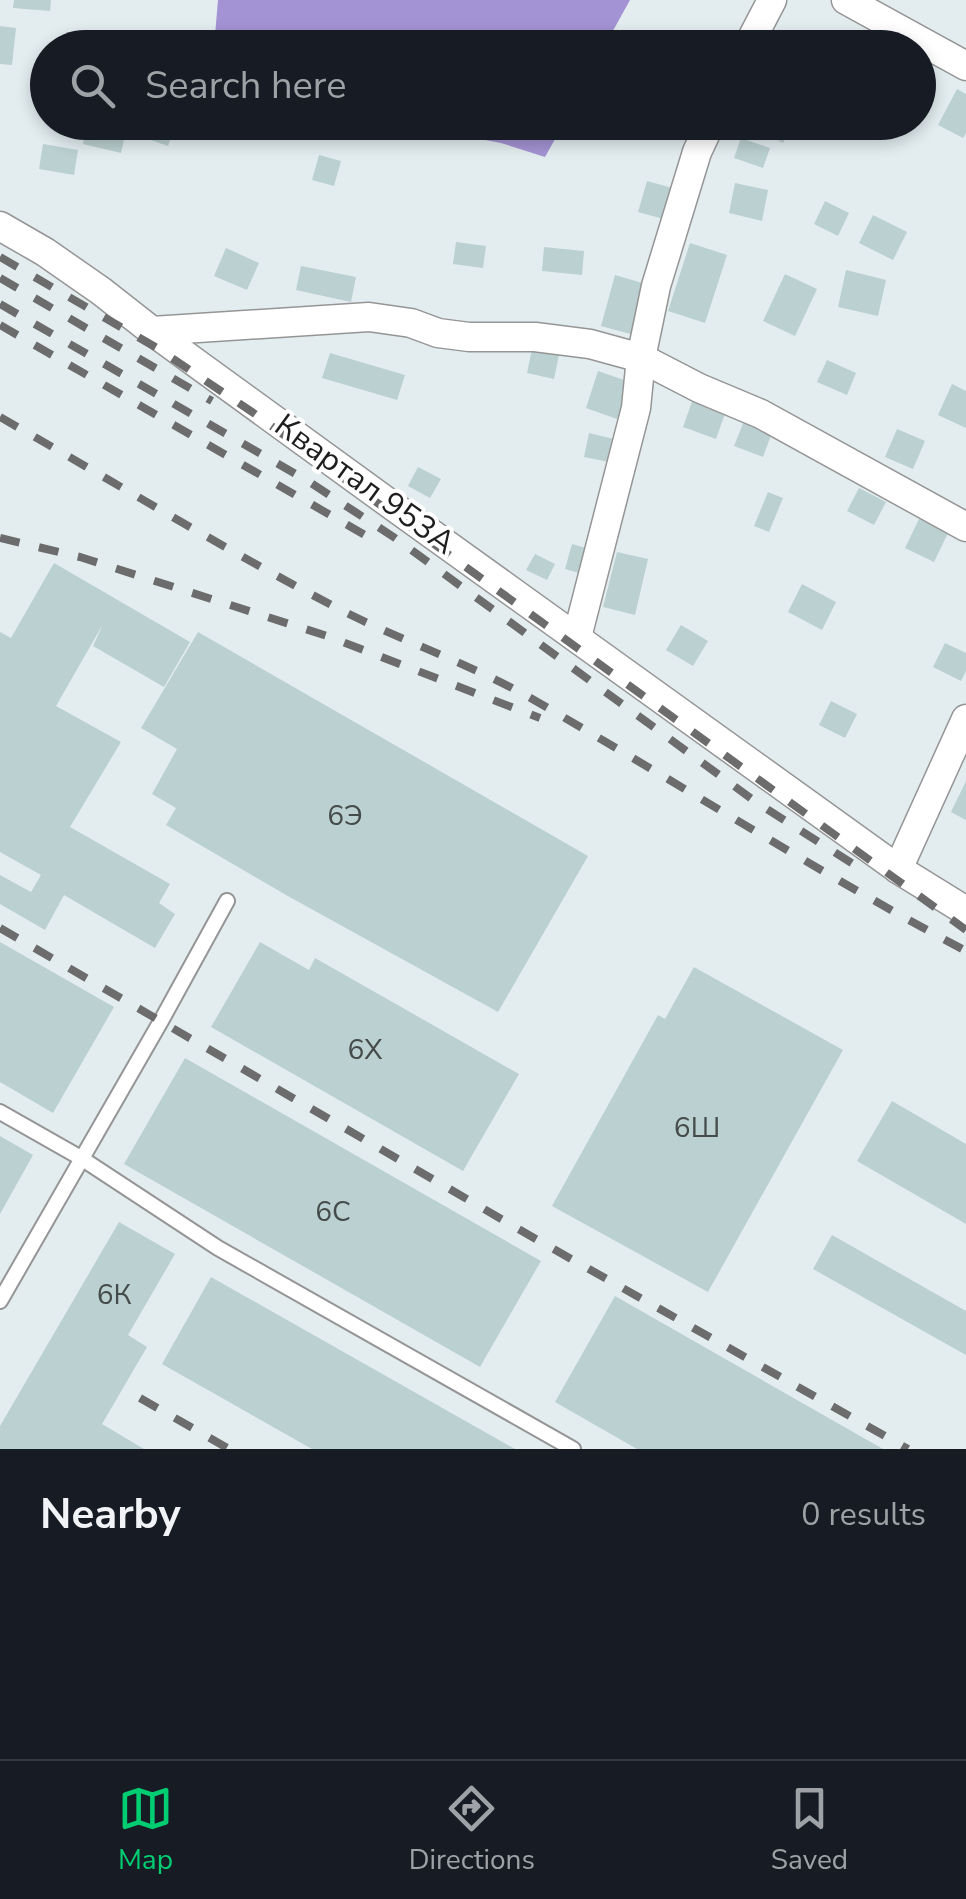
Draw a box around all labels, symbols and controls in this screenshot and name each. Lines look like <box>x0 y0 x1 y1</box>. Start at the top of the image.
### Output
search box <box>30 30 936 140</box>
icon: search <box>65 58 120 113</box>
text: Search here <box>145 60 346 111</box>
street label: Квартал 953А <box>266 404 464 564</box>
house number: 6Э <box>327 797 363 835</box>
house number: 6Х <box>347 1031 383 1069</box>
house number: 6Ш <box>674 1109 720 1147</box>
house number: 6С <box>315 1193 351 1231</box>
house number: 6К <box>97 1276 131 1314</box>
text: Nearby <box>40 1486 181 1543</box>
text: 0 results <box>801 1493 926 1536</box>
tab: Map <box>118 1781 173 1879</box>
tab: Directions <box>409 1781 535 1879</box>
tab: Saved <box>771 1781 848 1879</box>

